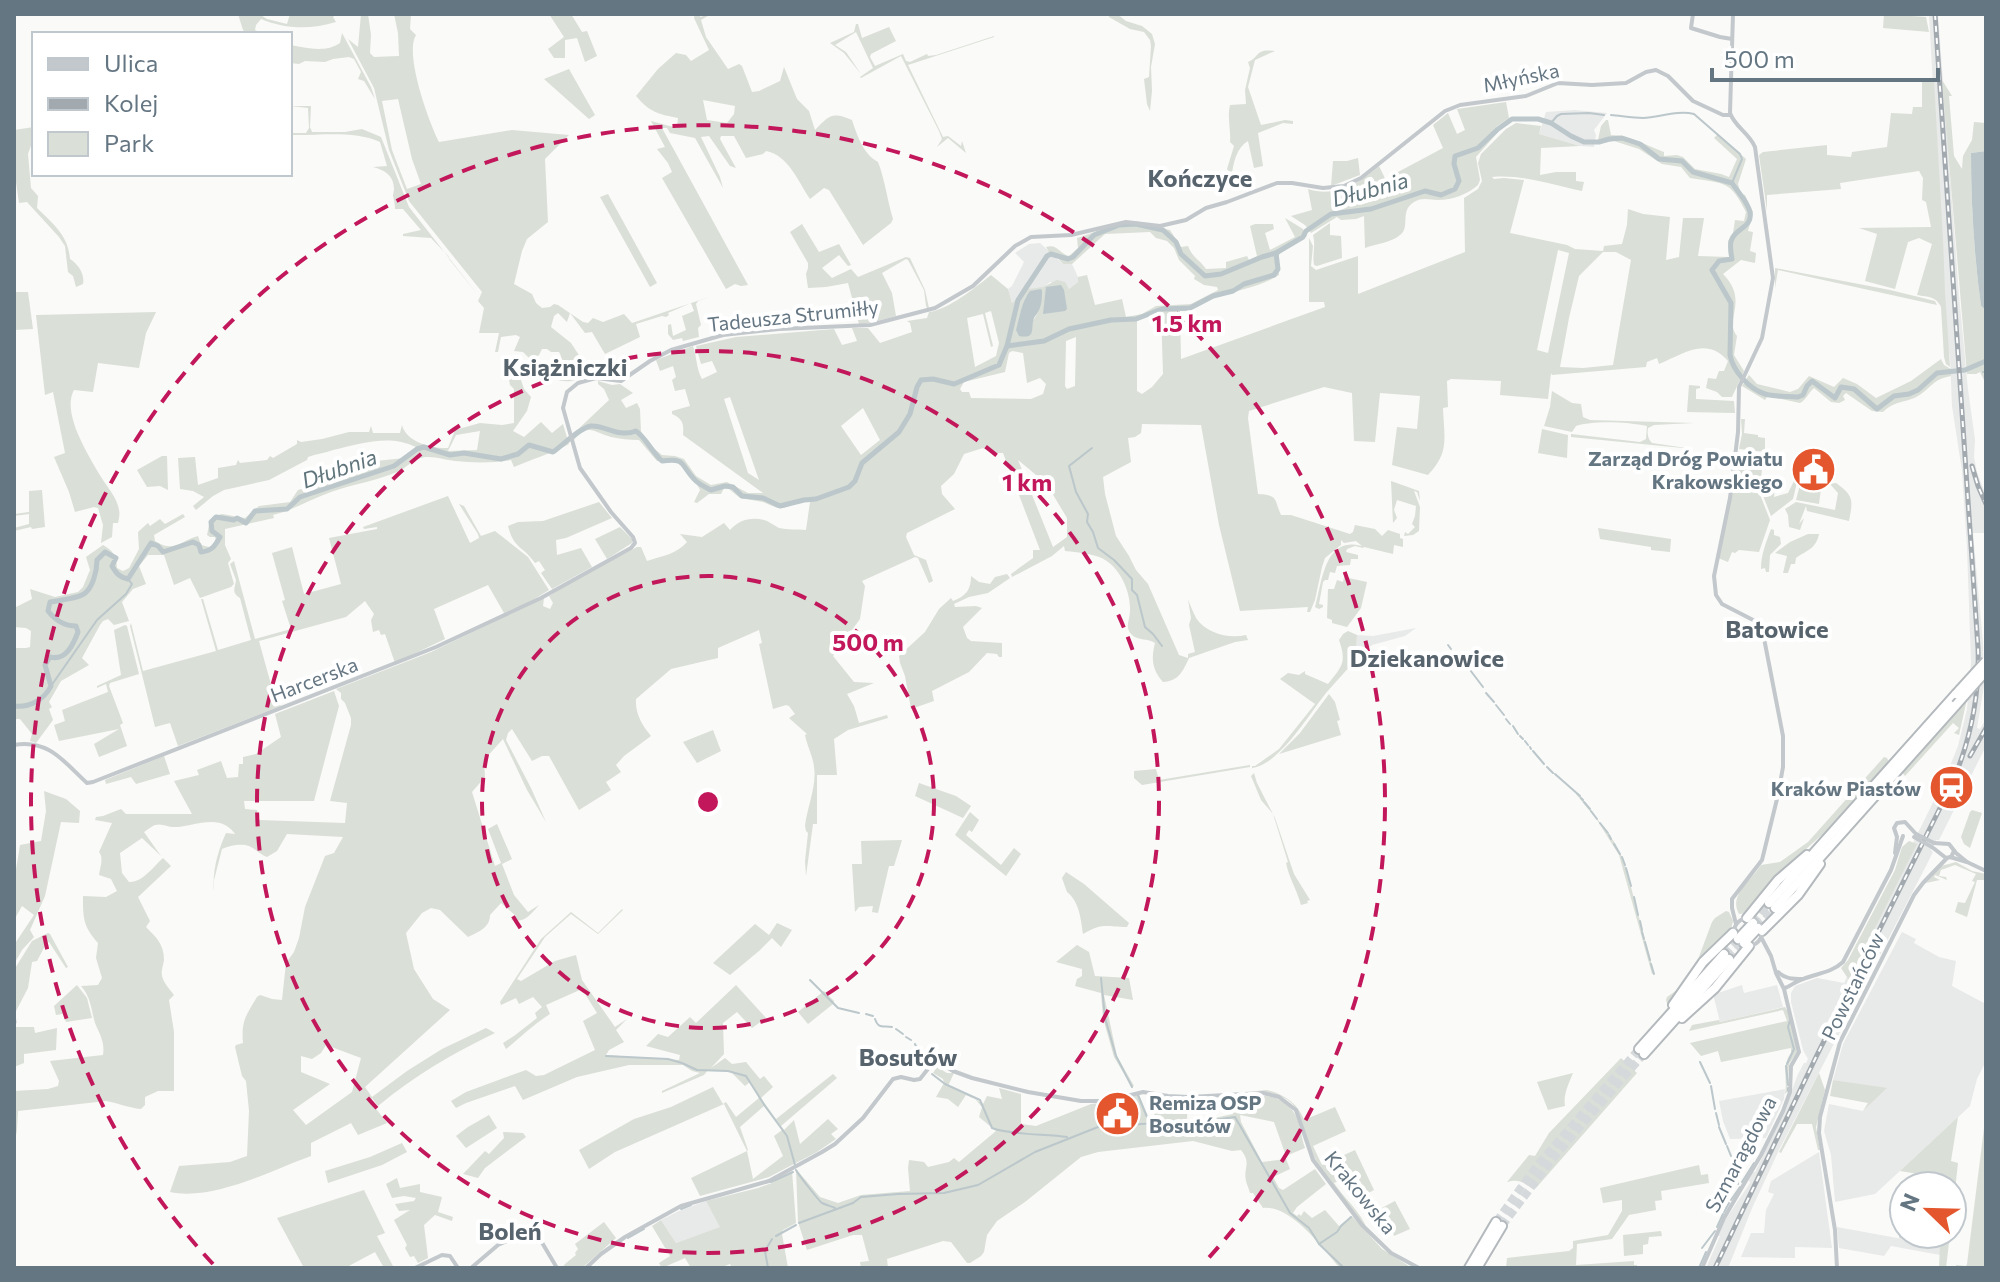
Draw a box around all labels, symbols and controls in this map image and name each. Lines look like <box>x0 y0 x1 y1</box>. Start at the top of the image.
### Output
legend <box>32 32 292 176</box>
scale bar <box>1712 32 1938 82</box>
text: 500 m <box>1724 44 1795 73</box>
text: Ulica <box>104 48 158 77</box>
street label: Młyńska <box>1481 57 1561 97</box>
text: Kolej <box>104 88 158 117</box>
text: Park <box>104 128 154 157</box>
district label: Kończyce <box>1148 163 1252 192</box>
water label: Dłubnia <box>1329 166 1411 212</box>
street label: Tadeusza Strumiłły <box>706 294 880 336</box>
text: 1.5 km <box>1152 308 1222 337</box>
district label: Książniczki <box>503 352 627 381</box>
water label: Dłubnia <box>298 443 380 493</box>
public building icon: Zarząd Dróg Powiatu Krakowskiego <box>1790 445 1838 493</box>
place label: Zarząd Dróg Powiatu Krakowskiego <box>1588 446 1783 493</box>
text: 1 km <box>1002 467 1052 496</box>
district label: Batowice <box>1725 614 1829 643</box>
text: 500 m <box>832 627 904 656</box>
district label: Dziekanowice <box>1350 643 1504 672</box>
street label: Harcerska <box>267 651 361 707</box>
station icon: Kraków Piastów <box>1928 764 1976 812</box>
place label: Kraków Piastów <box>1771 776 1921 800</box>
centre of rings <box>694 788 722 816</box>
street label: Powstańców <box>1816 928 1888 1044</box>
district label: Bosutów <box>859 1042 957 1071</box>
public building icon: Remiza OSP Bosutów <box>1094 1089 1142 1137</box>
place label: Remiza OSP Bosutów <box>1149 1090 1262 1137</box>
street label: Szmaragdowa <box>1699 1092 1781 1216</box>
street label: Krakowska <box>1320 1146 1402 1238</box>
north arrow <box>1888 1170 1968 1250</box>
text: N <box>1893 1189 1925 1215</box>
district label: Boleń <box>478 1216 542 1245</box>

